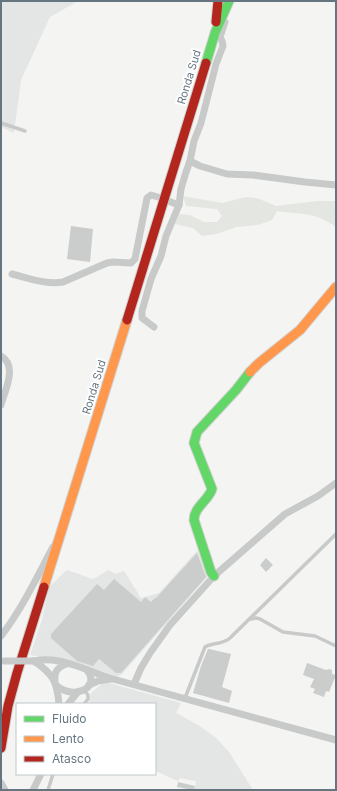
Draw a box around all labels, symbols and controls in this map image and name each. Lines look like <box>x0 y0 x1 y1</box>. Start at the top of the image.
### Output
street label: Ronda Sud <box>174 48 204 106</box>
street label: Ronda Sud <box>79 358 109 416</box>
legend <box>16 703 156 775</box>
text: Fluido <box>52 711 87 726</box>
text: Lento <box>52 731 84 746</box>
text: Atasco <box>52 751 91 766</box>

